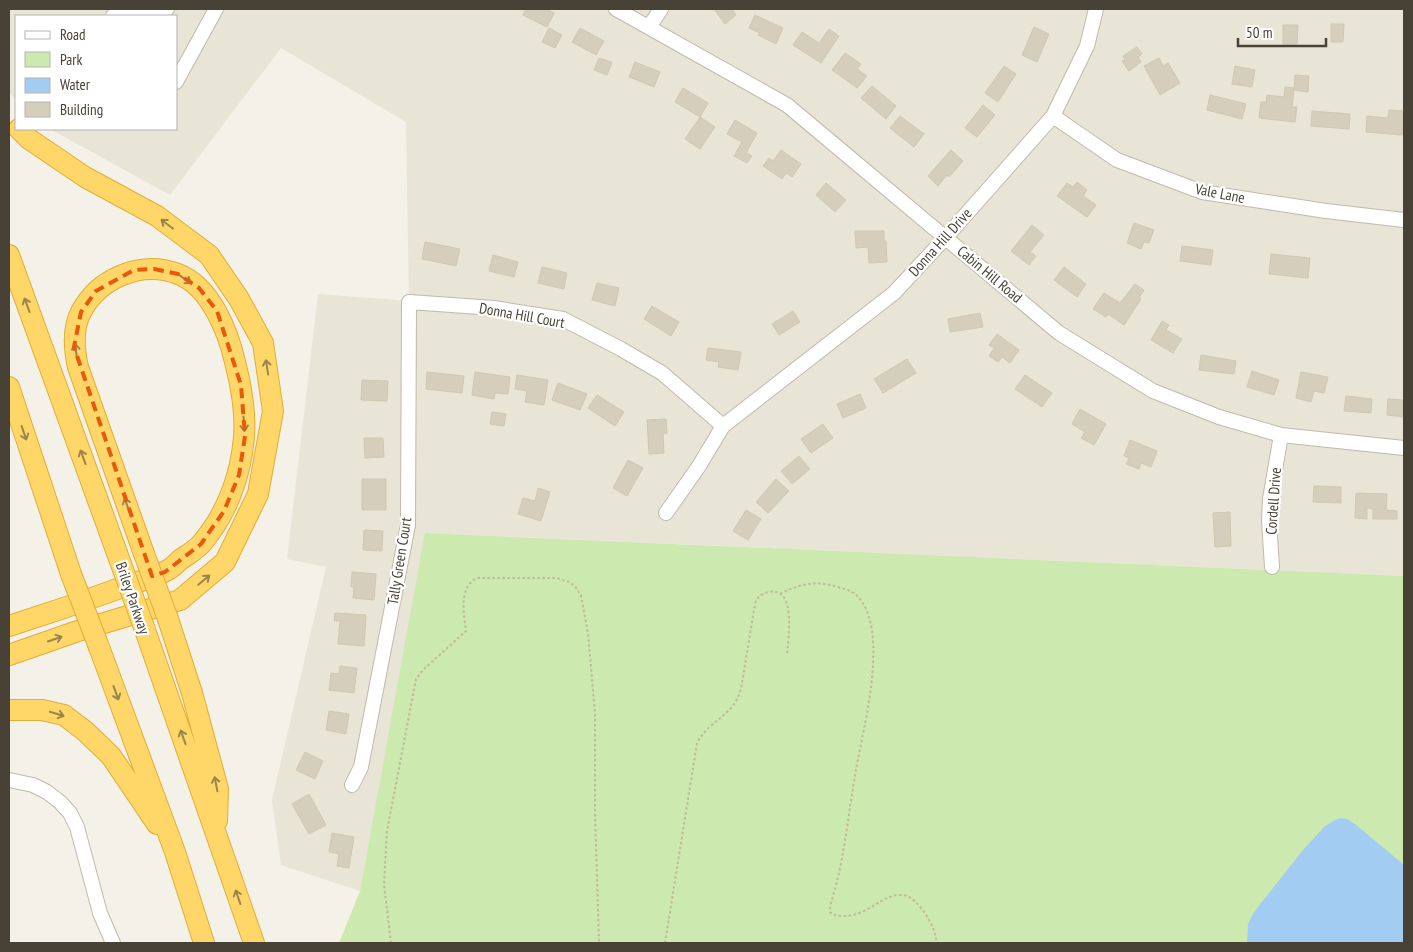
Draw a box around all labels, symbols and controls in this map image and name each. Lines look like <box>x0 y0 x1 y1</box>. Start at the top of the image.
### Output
legend <box>15 15 178 130</box>
scale bar <box>1238 15 1326 47</box>
text: 50 m <box>1246 23 1272 42</box>
text: Road <box>60 25 86 44</box>
text: Park <box>60 50 82 69</box>
text: Water <box>60 75 91 94</box>
text: Building <box>60 100 103 119</box>
street label: Vale Lane <box>1193 179 1246 207</box>
street label: Donna Hill Drive <box>904 204 976 280</box>
one-way arrow <box>161 218 174 229</box>
street label: Cabin Hill Road <box>954 241 1026 307</box>
one-way arrow <box>178 274 192 284</box>
one-way arrow <box>22 297 31 313</box>
street label: Donna Hill Court <box>478 298 566 332</box>
one-way arrow <box>71 343 81 359</box>
one-way arrow <box>261 359 271 375</box>
one-way arrow <box>239 416 248 432</box>
one-way arrow <box>20 425 29 441</box>
one-way arrow <box>78 450 87 465</box>
street label: Cordell Drive <box>1261 467 1285 535</box>
one-way arrow <box>122 497 131 513</box>
street label: Tally Green Court <box>383 516 415 606</box>
street label: Briley Parkway <box>112 559 154 637</box>
one-way arrow <box>197 574 210 585</box>
one-way arrow <box>47 634 62 643</box>
one-way arrow <box>112 685 121 700</box>
one-way arrow <box>49 709 65 719</box>
one-way arrow <box>178 730 187 745</box>
one-way arrow <box>211 776 220 792</box>
one-way arrow <box>233 889 243 905</box>

